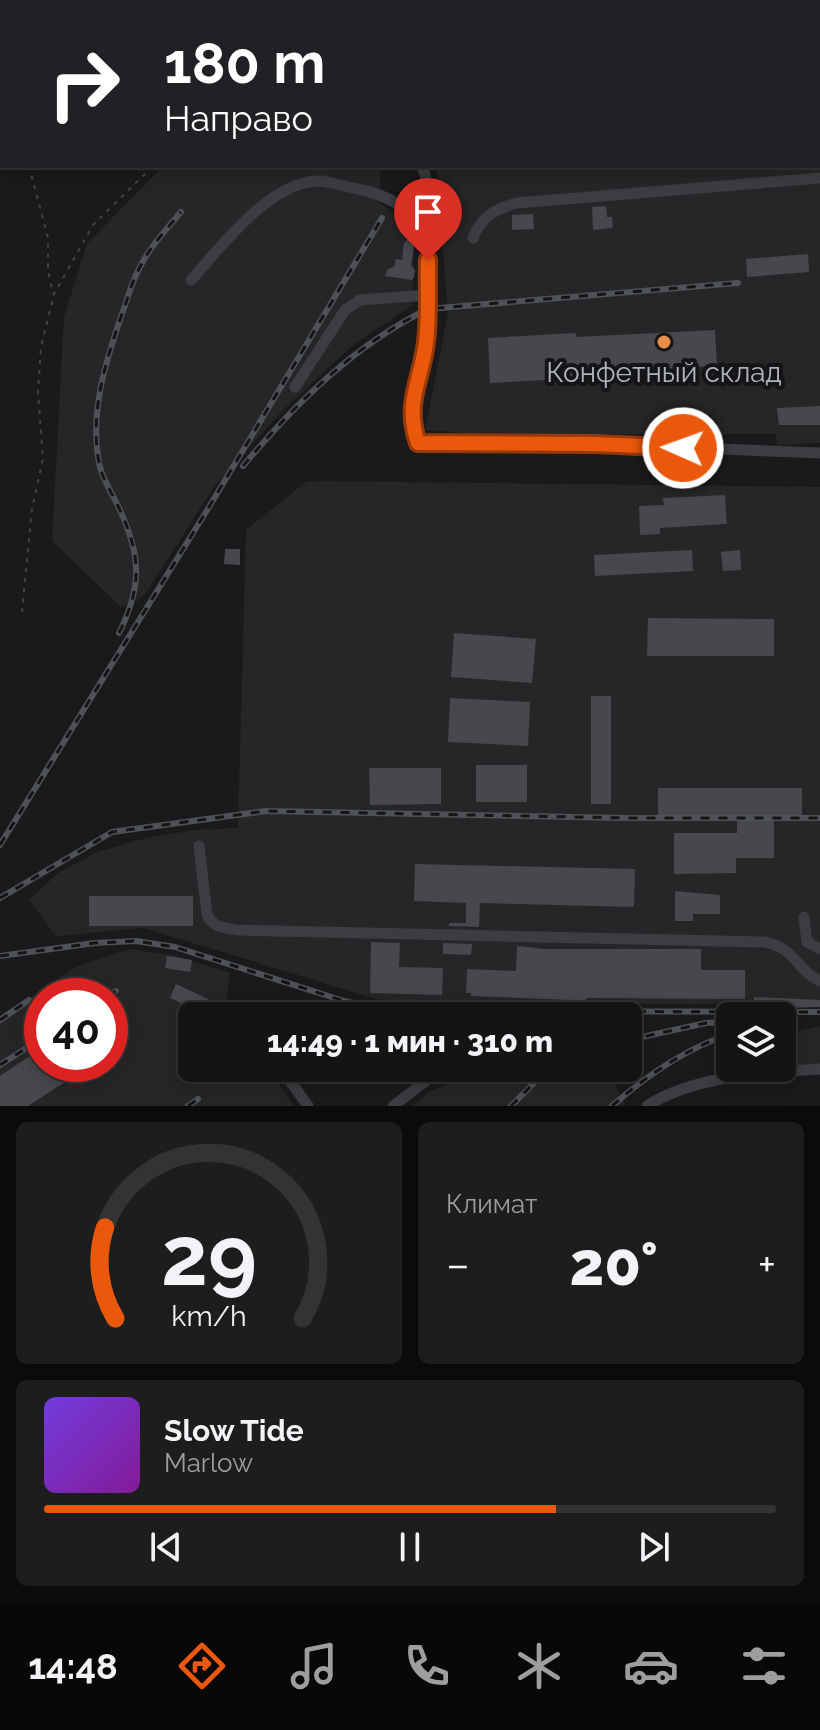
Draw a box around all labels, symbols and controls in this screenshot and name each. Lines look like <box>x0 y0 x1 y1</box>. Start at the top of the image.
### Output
text: 180 m <box>164 30 325 96</box>
icon: right <box>32 32 136 136</box>
text: Направо <box>164 97 313 139</box>
pin <box>394 178 462 260</box>
icon: arrive <box>406 190 450 234</box>
marker: Конфетный склад <box>655 333 673 351</box>
place label: Конфетный склад <box>546 356 782 389</box>
position arrow <box>641 406 725 490</box>
speed limit sign: 40 <box>24 978 128 1082</box>
map controls <box>716 1002 796 1082</box>
button: layers <box>716 1002 796 1082</box>
text: 14:49 · 1 мин · 310 m <box>267 1024 553 1059</box>
text: Климат <box>446 1189 537 1219</box>
text: 29 <box>161 1207 257 1304</box>
text: 20° <box>570 1229 658 1299</box>
text: − <box>446 1239 470 1290</box>
text: + <box>758 1239 776 1290</box>
text: km/h <box>171 1299 247 1333</box>
text: Slow Tide <box>164 1413 304 1448</box>
text: Marlow <box>164 1448 253 1478</box>
icon: previous <box>144 1525 188 1569</box>
icon: pause <box>388 1525 432 1569</box>
icon: next <box>632 1525 676 1569</box>
icon: directions <box>174 1638 230 1694</box>
icon: music <box>286 1638 342 1694</box>
icon: phone <box>399 1638 455 1694</box>
icon: climate <box>511 1638 567 1694</box>
icon: car <box>623 1638 679 1694</box>
icon: filters <box>736 1638 792 1694</box>
text: 14:48 <box>28 1645 118 1687</box>

